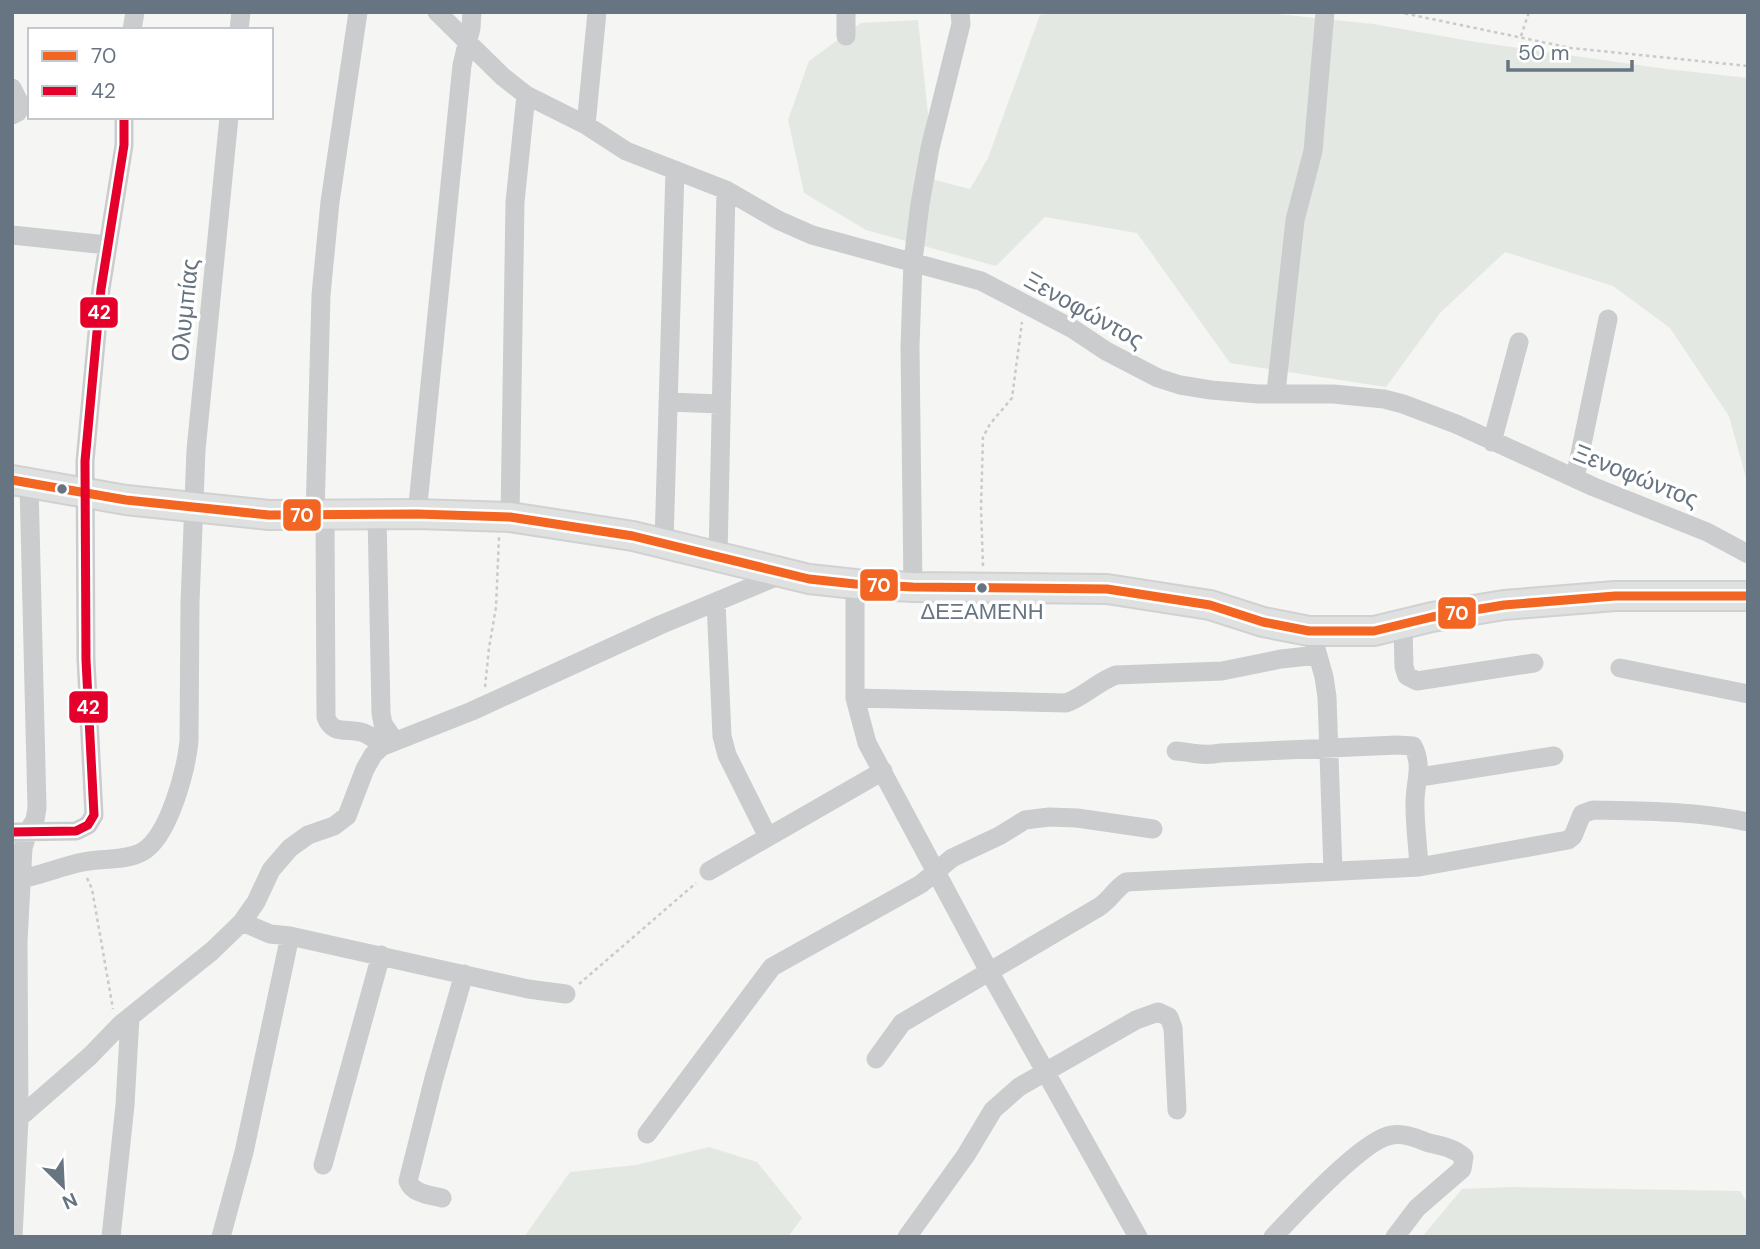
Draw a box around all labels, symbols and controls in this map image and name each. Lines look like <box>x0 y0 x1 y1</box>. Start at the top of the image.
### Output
legend <box>28 28 273 119</box>
scale bar <box>1508 28 1632 72</box>
text: 50 m <box>1518 39 1569 67</box>
text: 70 <box>91 42 116 70</box>
text: 42 <box>91 77 116 105</box>
street label: Ολυμπίας <box>164 257 205 363</box>
street label: Ξενοφώντος <box>1019 264 1149 355</box>
line badge: 42 <box>79 296 119 329</box>
text: 42 <box>87 300 111 325</box>
street label: Ξενοφώντος <box>1569 436 1703 515</box>
unlabelled marker <box>55 482 69 496</box>
line badge: 70 <box>282 498 322 532</box>
text: 70 <box>290 503 314 528</box>
line badge: 70 <box>859 568 899 602</box>
text: 70 <box>867 573 891 598</box>
marker: ΔΕΞΑΜΕΝΗ <box>975 581 989 595</box>
line badge: 70 <box>1437 596 1477 630</box>
place label: ΔΕΞΑΜΕΝΗ <box>920 597 1044 626</box>
text: 70 <box>1445 601 1469 626</box>
line badge: 42 <box>68 690 109 724</box>
text: 42 <box>76 695 100 720</box>
north arrow <box>28 1151 98 1221</box>
text: N <box>58 1187 81 1215</box>

